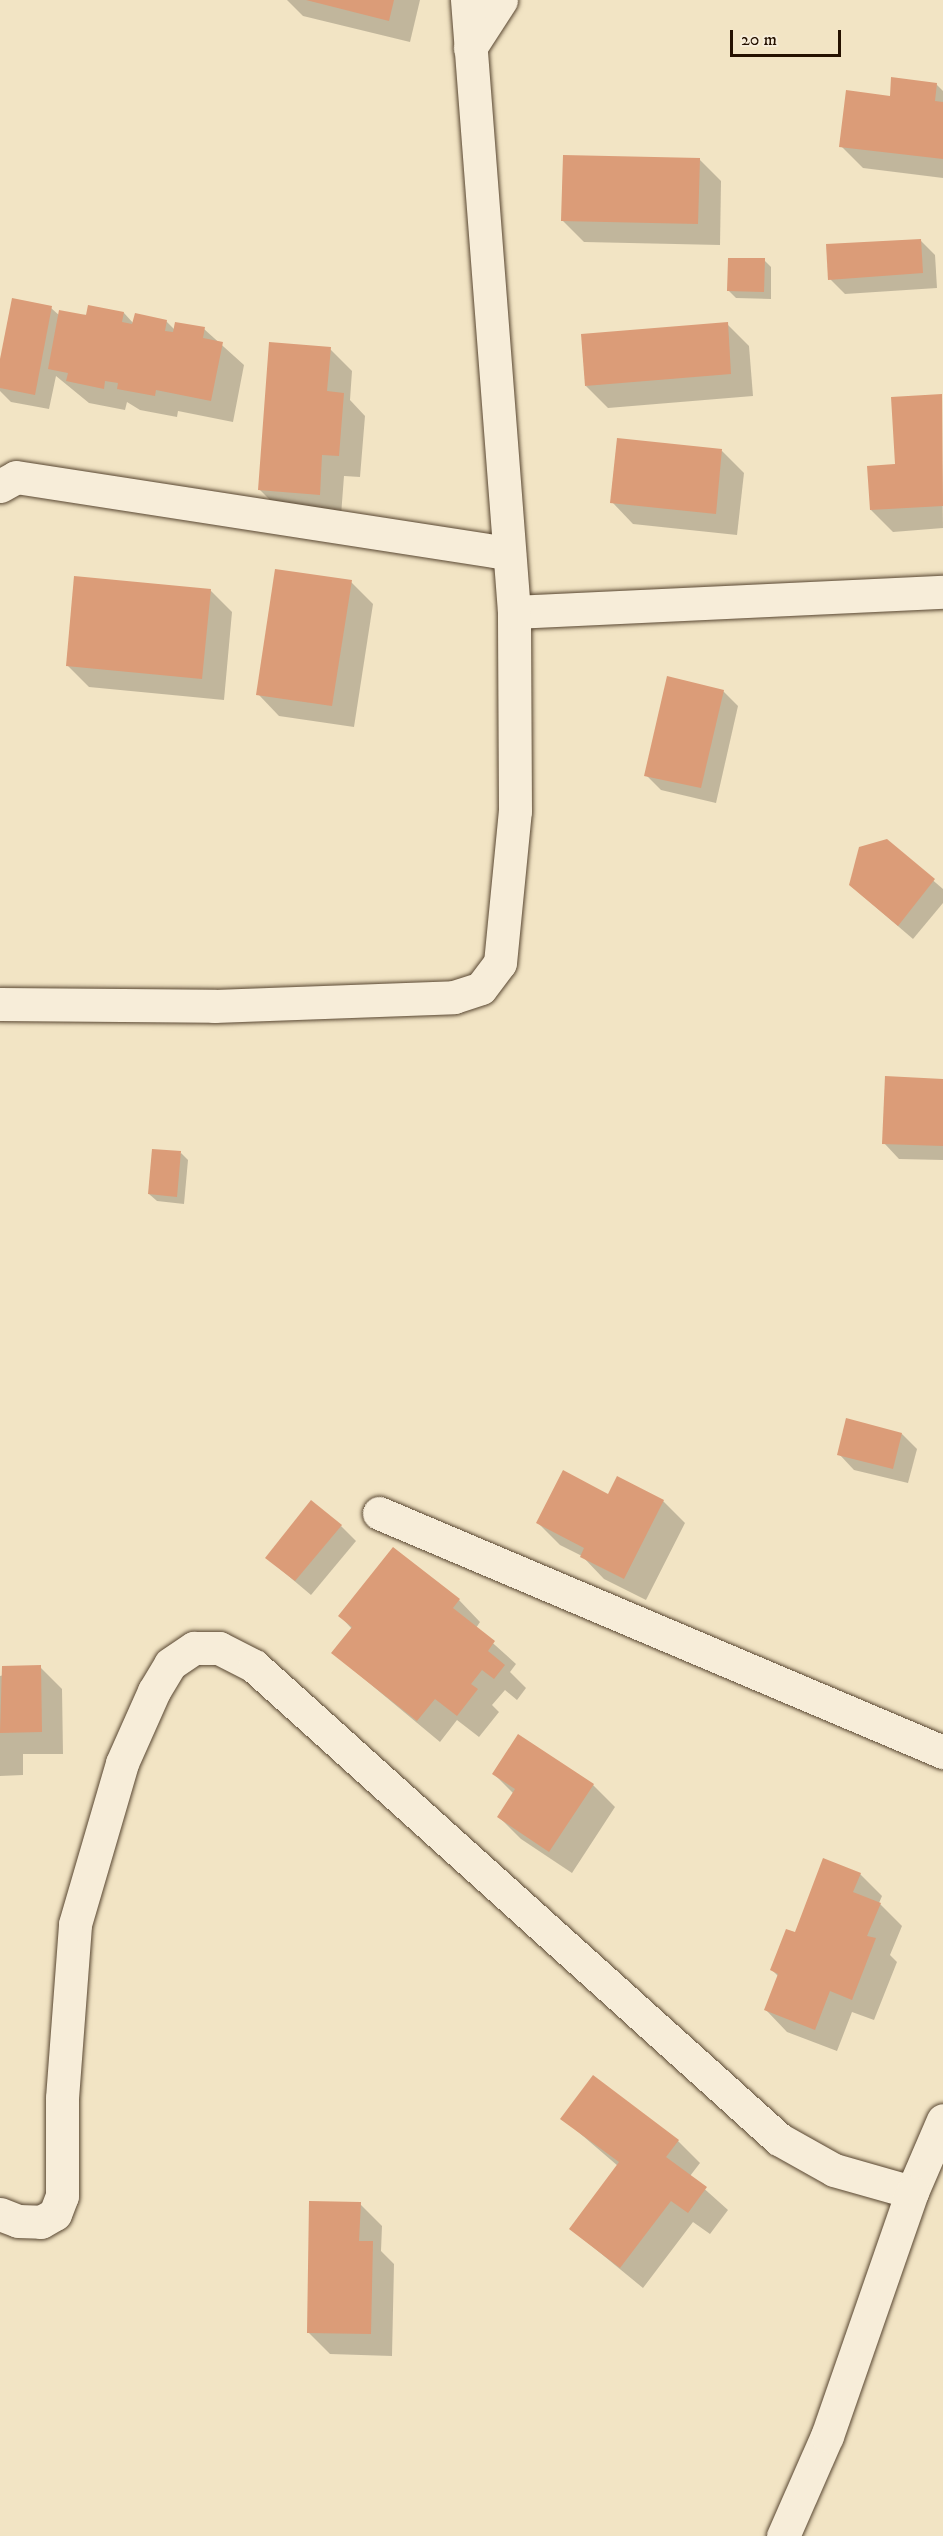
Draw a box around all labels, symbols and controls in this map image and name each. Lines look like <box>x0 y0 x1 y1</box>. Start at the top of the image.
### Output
scale bar <box>733 18 844 56</box>
text: 20 m <box>741 29 777 51</box>

